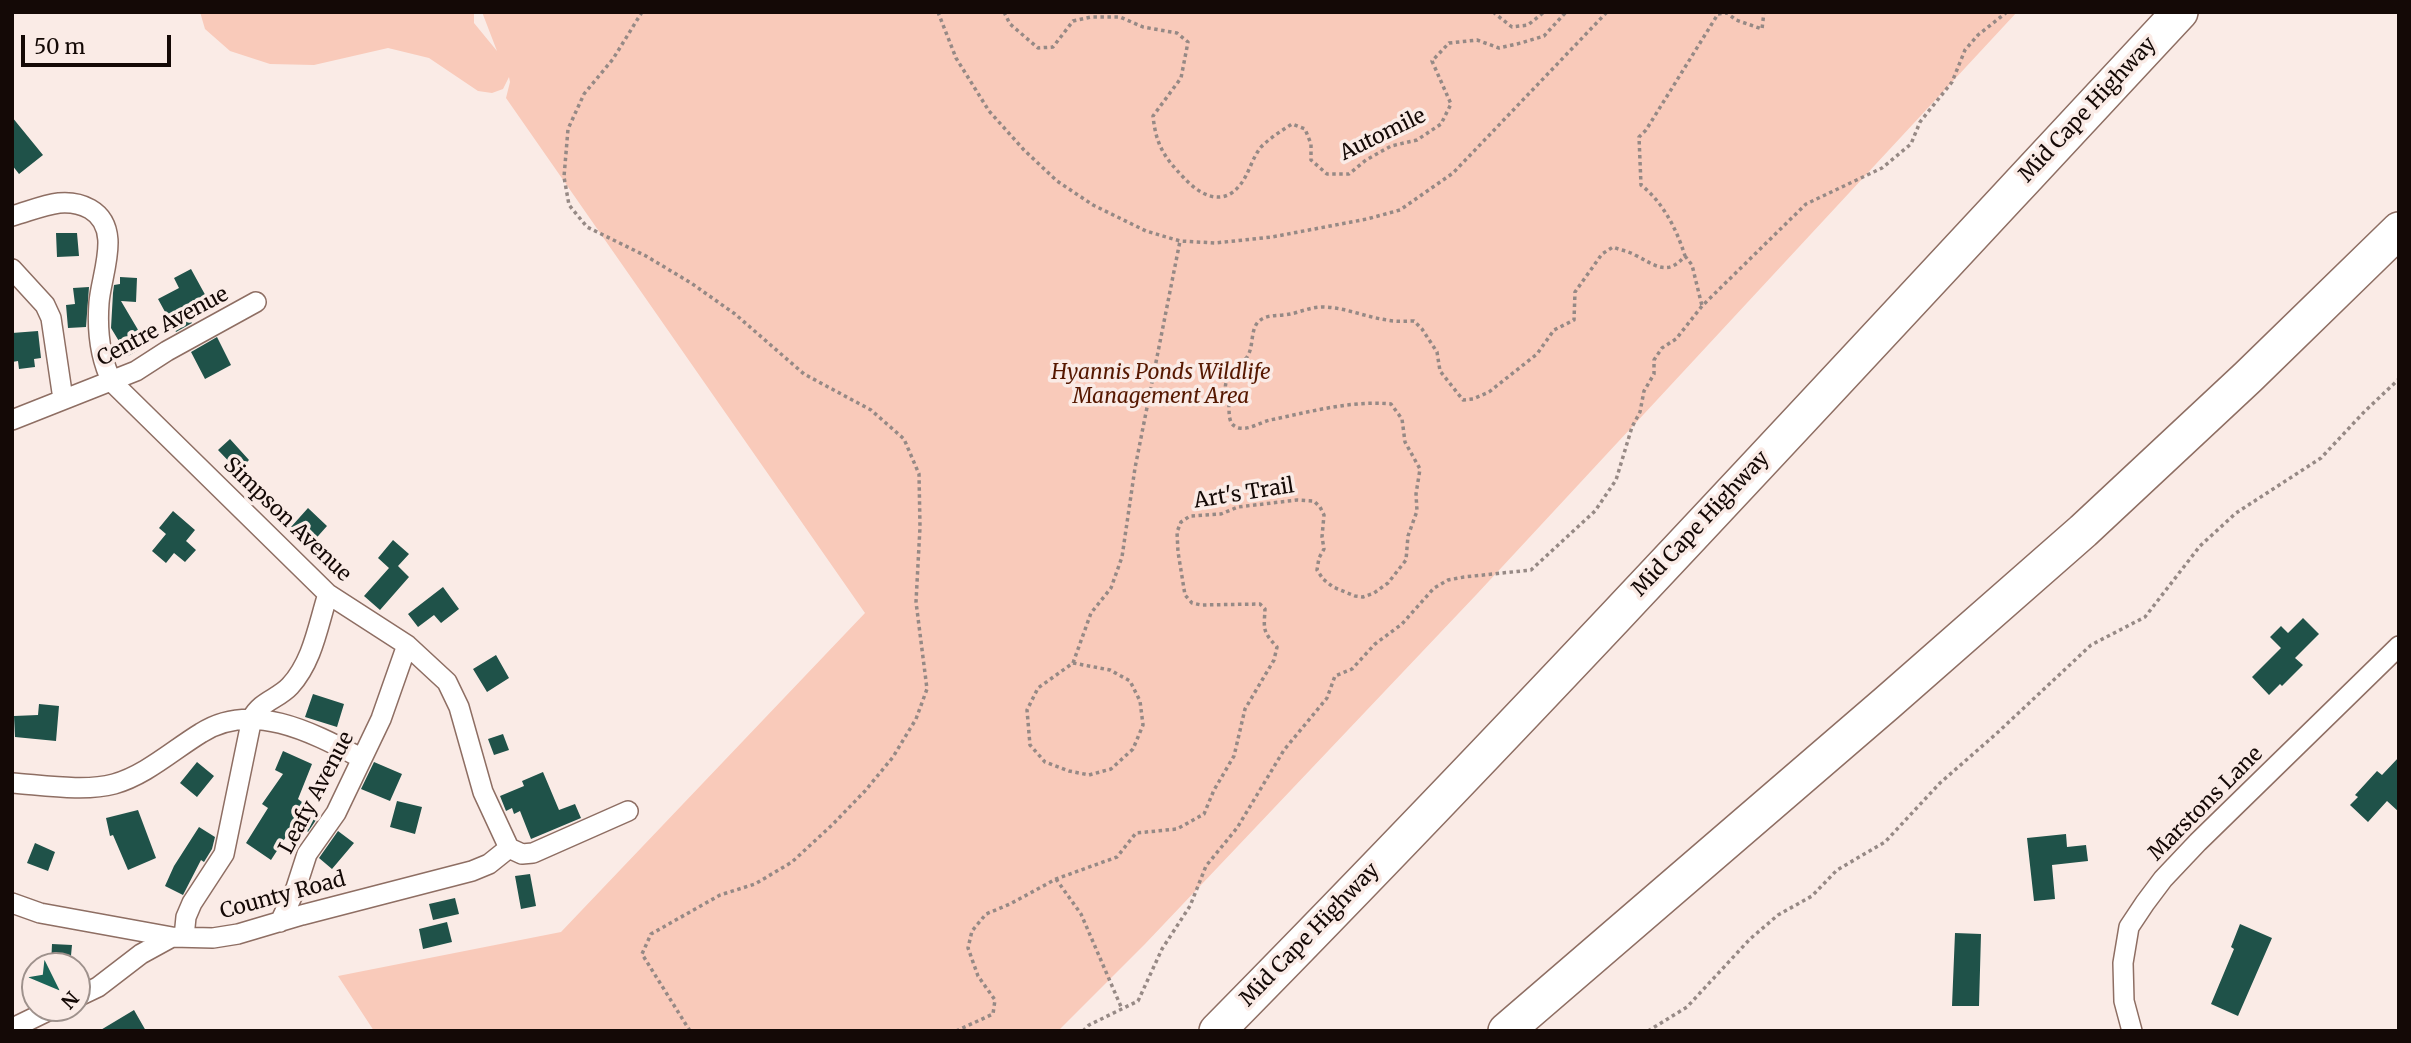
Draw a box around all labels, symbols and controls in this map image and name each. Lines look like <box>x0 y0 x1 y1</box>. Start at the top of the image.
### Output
scale bar <box>24 21 175 65</box>
street label: Mid Cape Highway <box>2014 32 2162 188</box>
text: 50 m <box>34 33 85 60</box>
street label: Automile <box>1336 103 1430 167</box>
street label: Centre Avenue <box>93 282 233 372</box>
park label: Hyannis Ponds Wildlife Management Area <box>1051 360 1271 410</box>
street label: Mid Cape Highway <box>1627 446 1775 602</box>
street label: Simpson Avenue <box>218 453 356 587</box>
street label: Art's Trail <box>1192 474 1296 514</box>
street label: Leafy Avenue <box>274 728 360 858</box>
street label: Marstons Lane <box>2144 742 2268 866</box>
street label: Mid Cape Highway <box>1235 858 1385 1012</box>
street label: County Road <box>218 867 348 925</box>
north arrow <box>21 952 91 1022</box>
text: N <box>56 986 84 1014</box>

